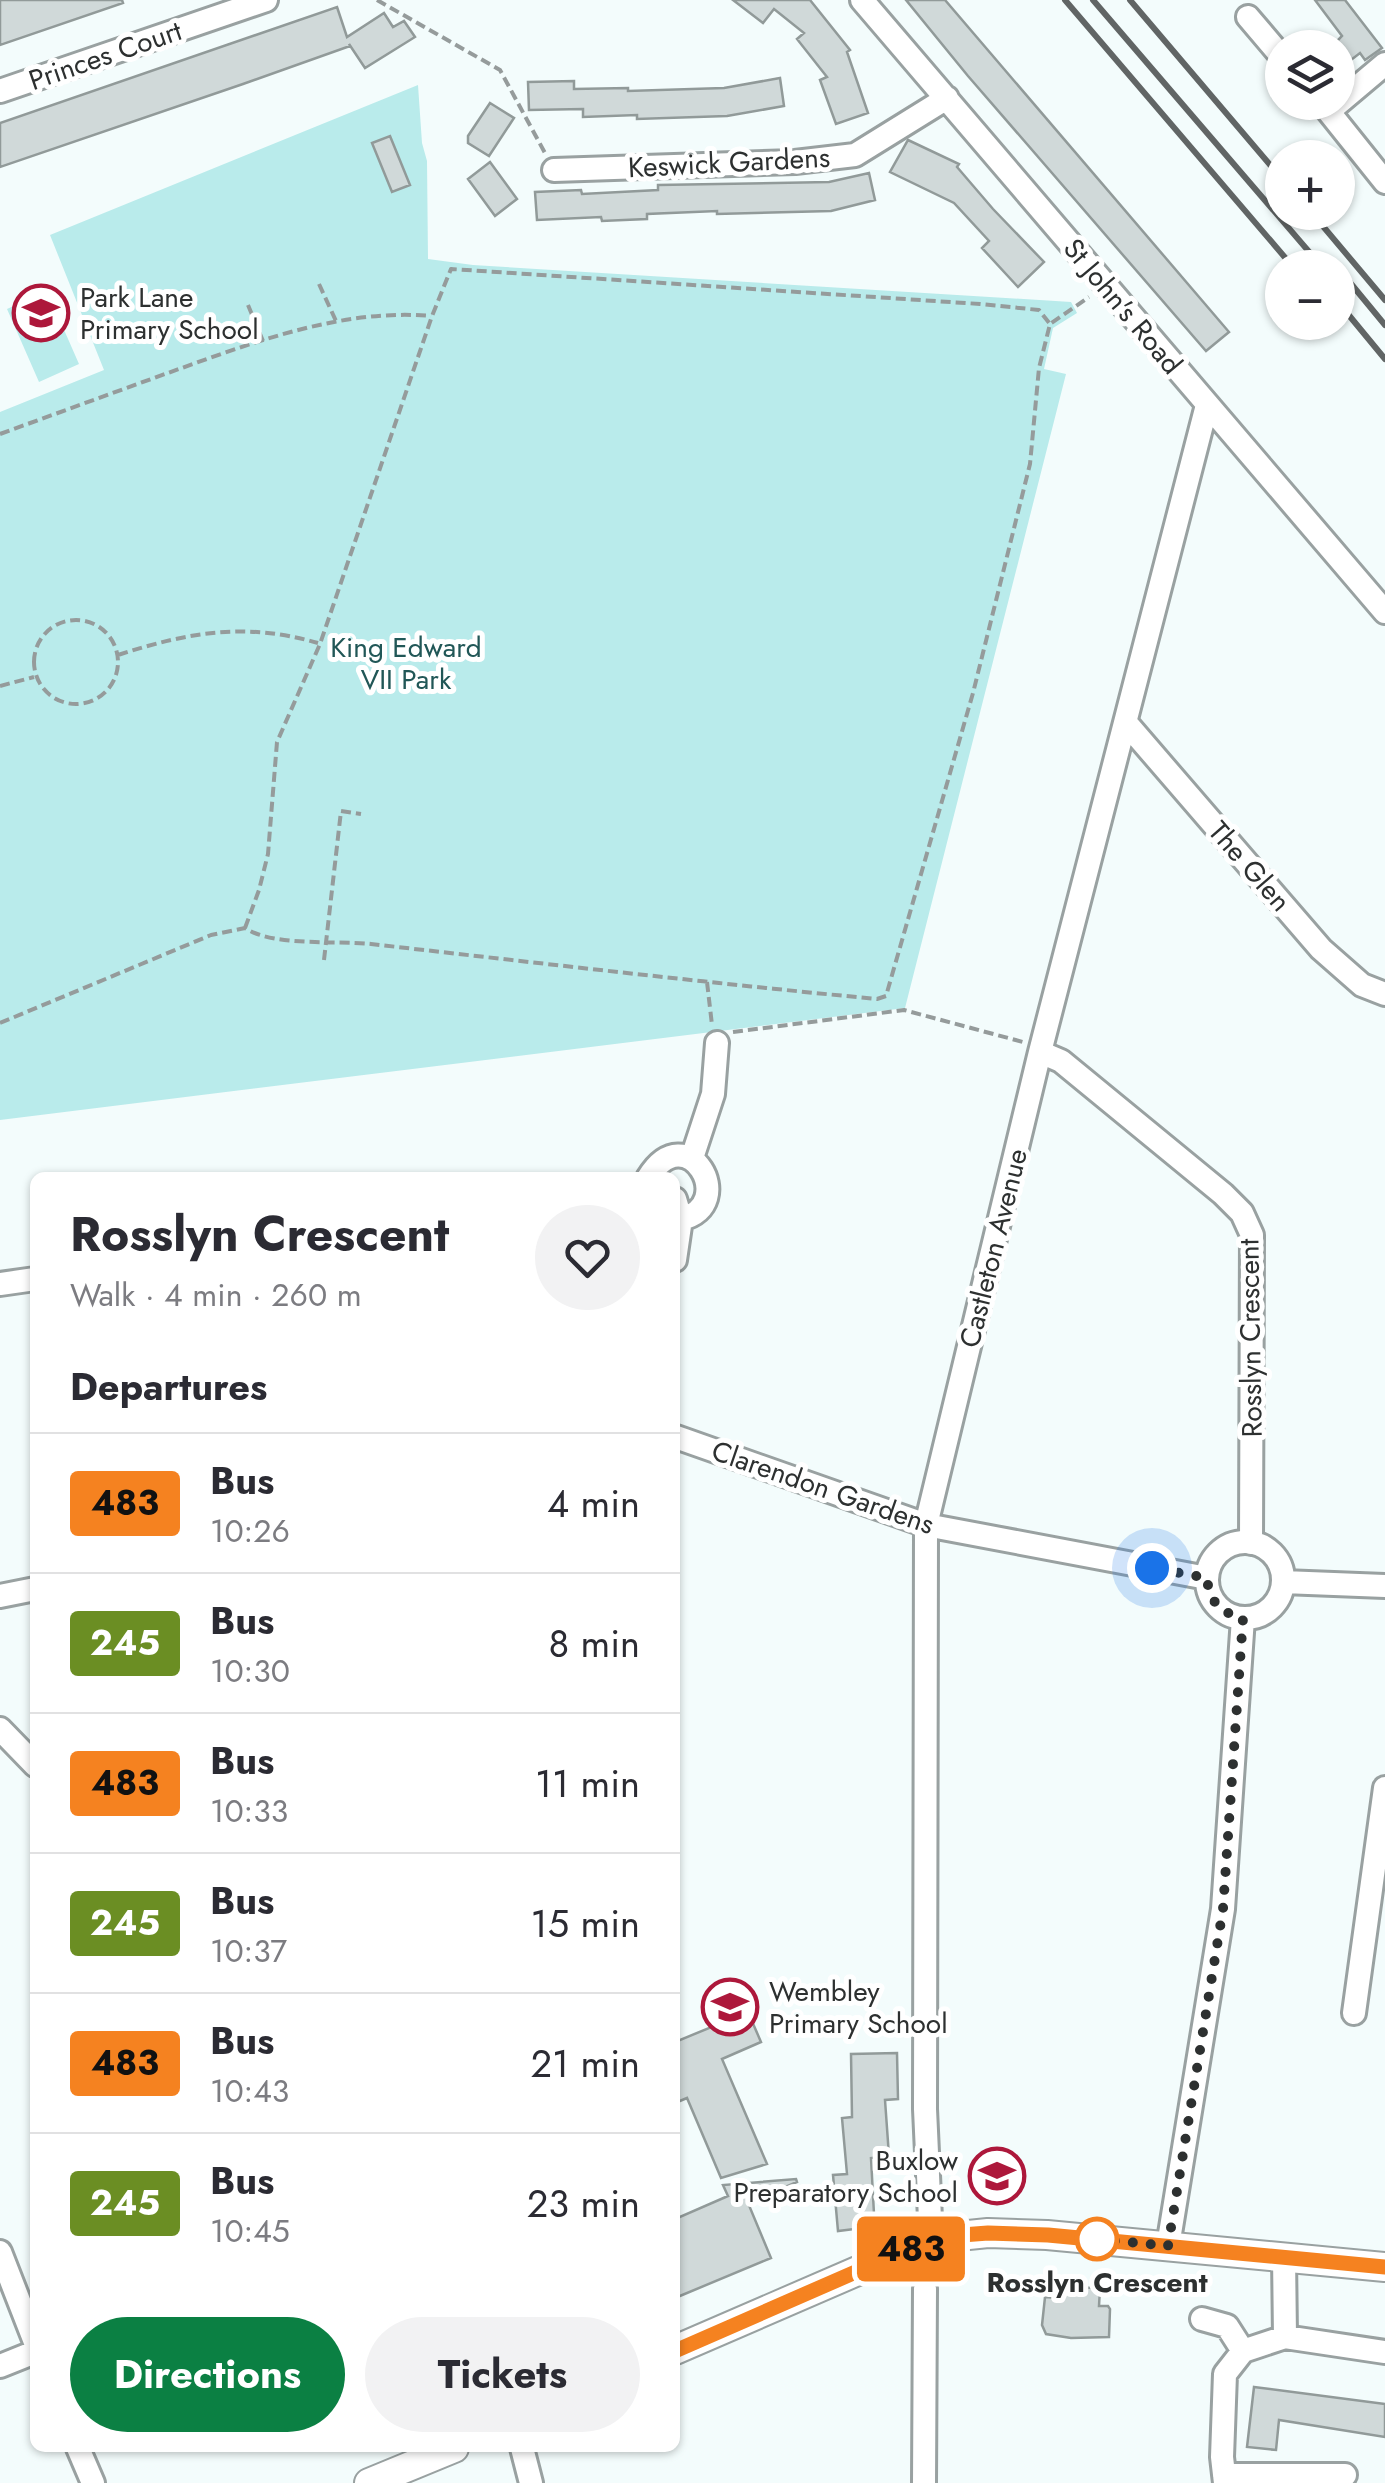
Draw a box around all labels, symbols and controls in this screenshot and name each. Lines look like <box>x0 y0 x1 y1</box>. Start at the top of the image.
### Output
street label: Princes Court <box>23 10 187 101</box>
map controls <box>1265 30 1355 340</box>
button: layers <box>1265 30 1355 120</box>
street label: Keswick Gardens <box>627 137 831 188</box>
button: + <box>1265 140 1355 230</box>
street label: St John's Road <box>1053 229 1192 383</box>
button: − <box>1265 250 1355 340</box>
place label: Park Lane Primary School <box>80 277 259 350</box>
school or university icon: Park Lane Primary School <box>11 283 71 343</box>
park label: King Edward VII Park <box>330 627 482 700</box>
street label: The Glen <box>1199 812 1300 920</box>
street label: Castleton Avenue <box>949 1144 1038 1352</box>
text: Rosslyn Crescent <box>70 1200 449 1269</box>
button: heart <box>535 1205 640 1310</box>
street label: Rosslyn Crescent <box>1228 1238 1273 1438</box>
text: Walk · 4 min · 260 m <box>70 1272 362 1318</box>
text: Departures <box>70 1359 267 1414</box>
street label: Clarendon Gardens <box>706 1430 940 1545</box>
text: Bus <box>210 1453 274 1508</box>
text: 4 min <box>547 1476 640 1531</box>
text: 483 <box>91 1478 159 1528</box>
text: 10:26 <box>210 1508 290 1554</box>
your location <box>1127 1543 1177 1593</box>
text: Bus <box>210 1593 274 1648</box>
text: 8 min <box>548 1616 640 1671</box>
text: 245 <box>90 1618 160 1668</box>
text: 10:30 <box>210 1648 290 1694</box>
text: Bus <box>210 1733 274 1788</box>
text: 11 min <box>535 1756 640 1811</box>
text: 483 <box>91 1758 159 1808</box>
text: 10:33 <box>210 1788 288 1834</box>
text: Bus <box>210 1873 274 1928</box>
text: 15 min <box>531 1896 640 1951</box>
text: 245 <box>90 1898 160 1948</box>
text: 10:37 <box>210 1928 287 1974</box>
place label: Wembley Primary School <box>769 1971 948 2044</box>
school or university icon: Wembley Primary School <box>700 1977 760 2037</box>
text: Bus <box>210 2013 274 2068</box>
text: 21 min <box>530 2036 640 2091</box>
text: 483 <box>91 2038 159 2088</box>
text: 10:43 <box>210 2068 289 2114</box>
place label: Buxlow Preparatory School <box>733 2140 958 2213</box>
school or university icon: Buxlow Preparatory School <box>967 2146 1027 2206</box>
text: Bus <box>210 2153 274 2208</box>
text: 23 min <box>527 2176 640 2231</box>
text: 245 <box>90 2178 160 2228</box>
text: 10:45 <box>210 2208 290 2254</box>
line badge: 483 <box>854 2216 968 2282</box>
marker: Rosslyn Crescent <box>1076 2218 1118 2260</box>
text: 483 <box>877 2224 945 2274</box>
place label: Rosslyn Crescent <box>986 2262 1208 2303</box>
button: Directions <box>70 2317 345 2432</box>
button: Tickets <box>365 2317 640 2432</box>

